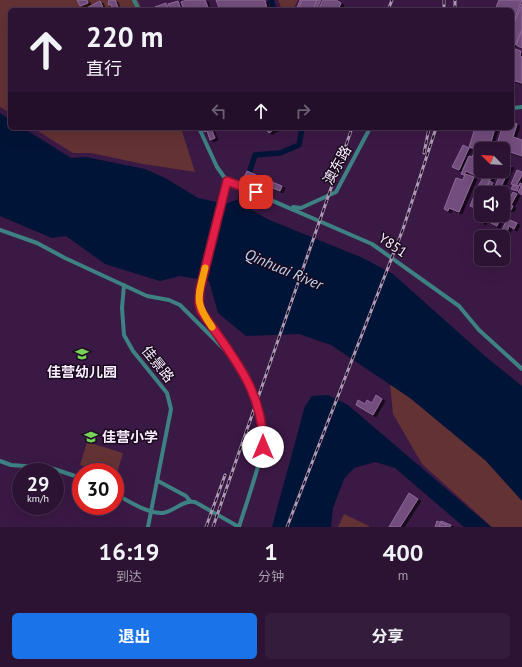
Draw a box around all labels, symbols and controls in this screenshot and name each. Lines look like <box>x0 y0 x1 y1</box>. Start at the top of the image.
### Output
text: 220 m <box>86 18 163 55</box>
icon: ahead <box>20 24 72 76</box>
text: 直行 <box>86 57 122 80</box>
icon: left <box>208 100 230 122</box>
icon: ahead <box>250 100 272 122</box>
icon: right <box>292 100 314 122</box>
street label: 澳东路 <box>319 142 355 188</box>
north arrow <box>474 142 510 178</box>
map controls <box>474 142 510 266</box>
pin <box>239 175 273 209</box>
icon: arrive <box>245 181 267 203</box>
button: sound <box>474 186 510 222</box>
street label: Y851 <box>375 229 411 261</box>
button: search <box>474 230 510 266</box>
water label: Qinhuai River <box>242 244 327 294</box>
street label: 佳景路 <box>138 342 178 386</box>
school or university icon: 佳营幼儿园 <box>74 346 90 362</box>
place label: 佳营幼儿园 <box>47 363 117 381</box>
position arrow <box>242 426 284 468</box>
place label: 佳营小学 <box>102 428 158 446</box>
school or university icon: 佳营小学 <box>83 429 99 445</box>
speed limit sign: 30 <box>72 463 124 515</box>
text: 29 <box>27 471 49 497</box>
text: km/h <box>27 492 49 505</box>
text: 16:19 <box>99 536 159 567</box>
text: 1 <box>264 536 278 567</box>
text: 400 <box>383 537 423 568</box>
text: m <box>398 567 408 584</box>
text: 到达 <box>116 568 142 585</box>
text: 分钟 <box>258 568 284 585</box>
button: 退出 <box>12 613 257 659</box>
button: 分享 <box>265 613 510 659</box>

